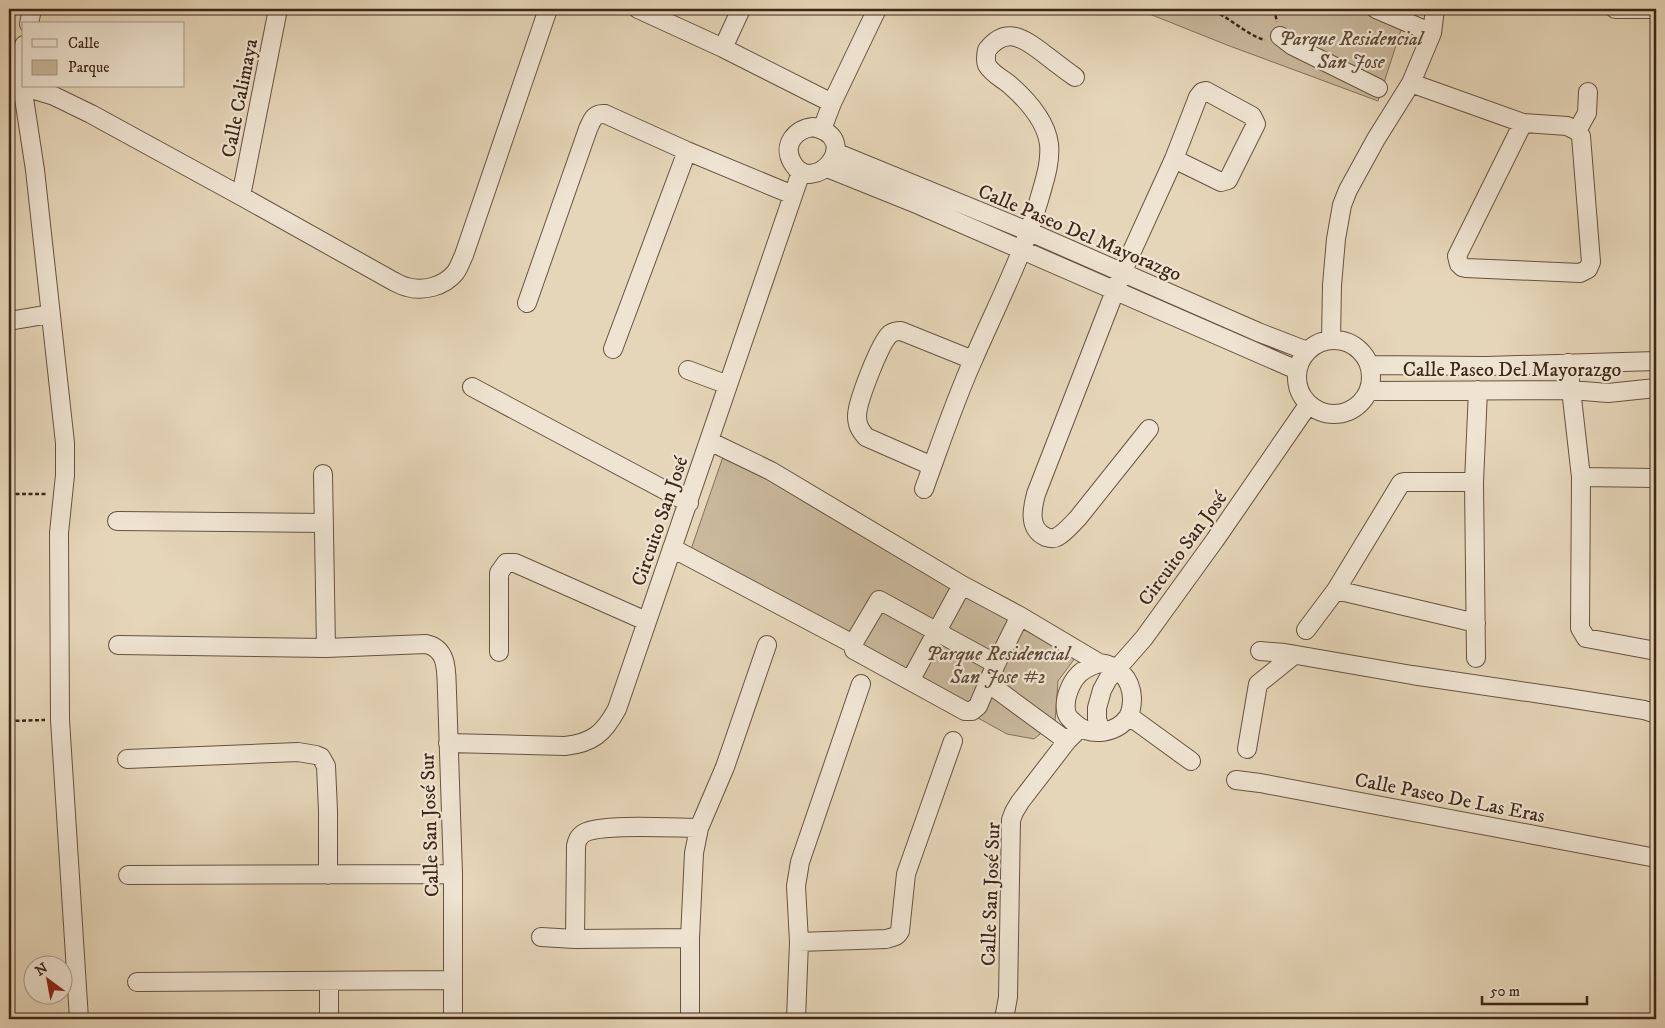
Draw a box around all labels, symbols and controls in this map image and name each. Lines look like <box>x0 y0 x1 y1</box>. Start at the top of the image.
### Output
legend <box>22 22 185 88</box>
park label: Parque Residencial San Jose <box>1279 27 1425 75</box>
text: Calle <box>68 34 100 53</box>
street label: Calle Calimaya <box>217 36 264 160</box>
text: Parque <box>68 58 109 77</box>
street label: Calle Paseo Del Mayorazgo <box>974 179 1185 288</box>
street label: Calle Paseo Del Mayorazgo <box>1403 358 1621 383</box>
street label: Circuito San José <box>627 453 695 590</box>
street label: Circuito San José <box>1133 486 1234 611</box>
park label: Parque Residencial San Jose #2 <box>926 642 1072 690</box>
street label: Calle San José Sur <box>415 752 446 897</box>
street label: Calle Paseo De Las Eras <box>1352 768 1547 829</box>
street label: Calle San José Sur <box>976 821 1007 967</box>
north arrow <box>22 956 72 1006</box>
text: N <box>32 959 52 981</box>
scale bar <box>1482 973 1588 1005</box>
text: 50 m <box>1490 982 1520 1001</box>

